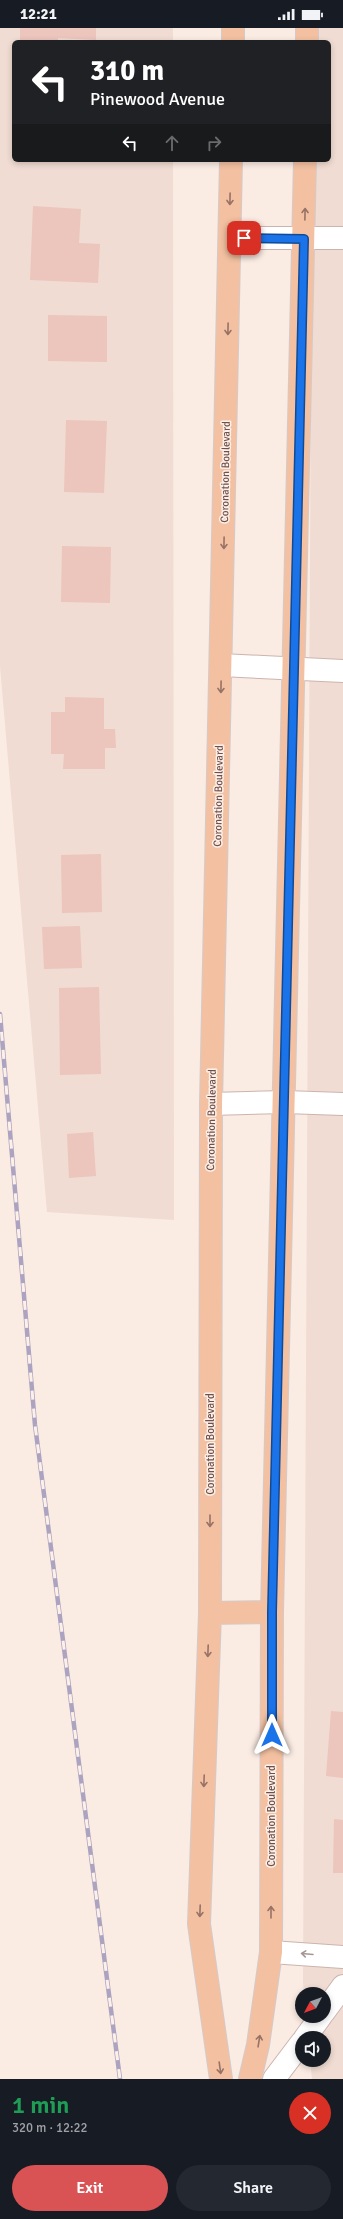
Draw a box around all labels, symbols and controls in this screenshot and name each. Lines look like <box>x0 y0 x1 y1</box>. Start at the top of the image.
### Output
text: 12:21 <box>20 5 57 23</box>
text: 310 m <box>90 54 164 88</box>
icon: left <box>24 56 76 108</box>
text: Pinewood Avenue <box>90 88 225 110</box>
icon: left <box>119 132 141 154</box>
icon: ahead <box>161 132 183 154</box>
icon: right <box>203 132 225 154</box>
one-way arrow <box>226 192 234 205</box>
one-way arrow <box>301 208 308 221</box>
pin <box>227 221 261 255</box>
icon: arrive <box>233 227 255 249</box>
one-way arrow <box>224 322 232 335</box>
street label: Coronation Boulevard <box>218 421 233 523</box>
one-way arrow <box>220 536 228 549</box>
one-way arrow <box>217 680 225 693</box>
street label: Coronation Boulevard <box>211 745 226 847</box>
street label: Coronation Boulevard <box>204 1069 219 1171</box>
street label: Coronation Boulevard <box>204 1393 217 1495</box>
one-way arrow <box>206 1514 214 1527</box>
one-way arrow <box>205 1644 212 1657</box>
position arrow <box>251 1714 293 1756</box>
street label: Coronation Boulevard <box>265 1765 278 1867</box>
one-way arrow <box>200 1774 208 1787</box>
one-way arrow <box>196 1904 204 1917</box>
one-way arrow <box>267 1906 275 1919</box>
one-way arrow <box>301 1951 314 1958</box>
north arrow <box>295 1987 331 2023</box>
map controls <box>295 1987 331 2067</box>
button: sound <box>295 2031 331 2067</box>
one-way arrow <box>255 2035 263 2048</box>
one-way arrow <box>216 2061 224 2074</box>
text: 1 min <box>12 2090 69 2120</box>
button: close <box>289 2092 331 2134</box>
text: 320 m · 12:22 <box>12 2120 88 2136</box>
button: Exit <box>12 2165 168 2211</box>
button: Share <box>176 2165 331 2211</box>

